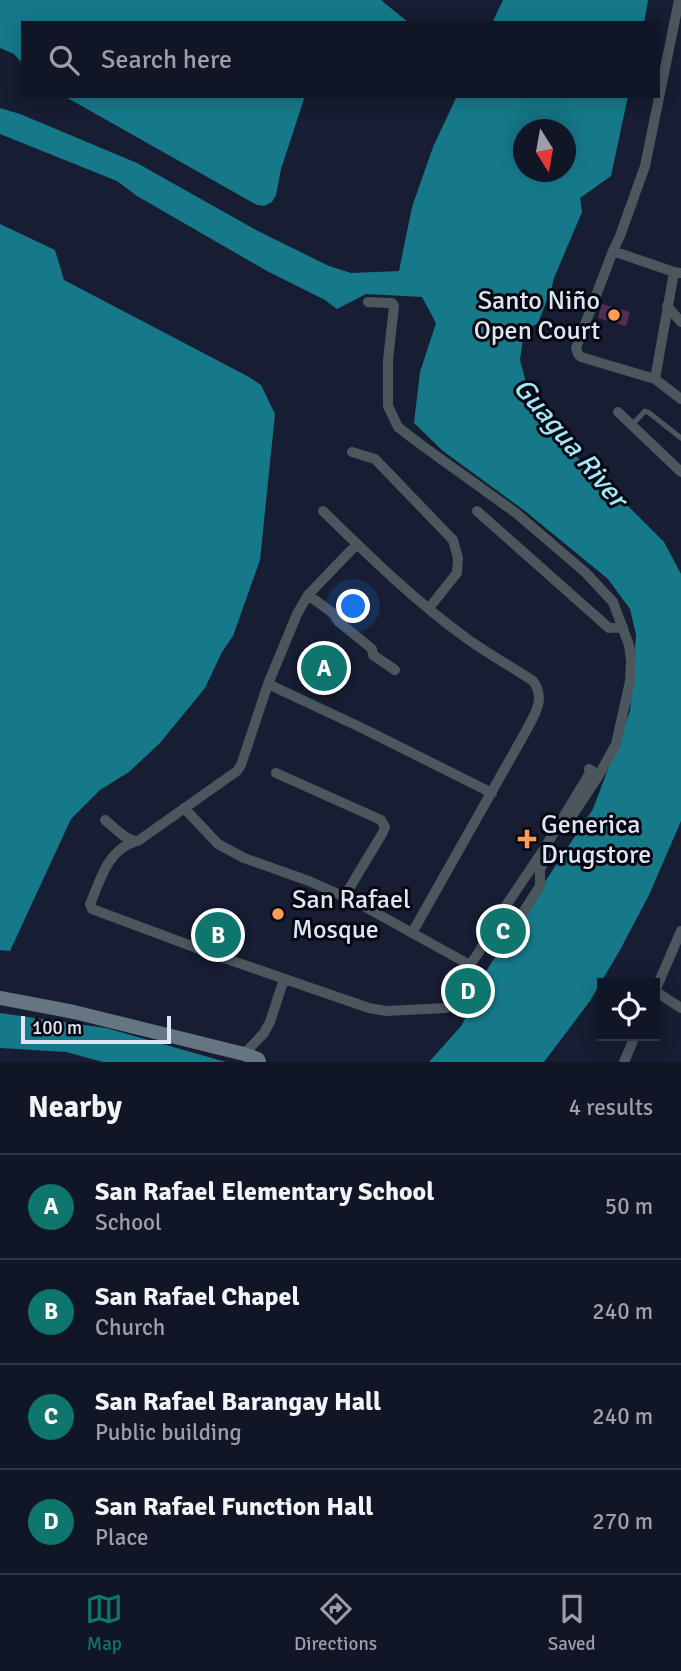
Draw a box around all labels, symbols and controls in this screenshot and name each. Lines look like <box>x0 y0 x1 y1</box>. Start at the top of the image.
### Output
search box <box>21 21 660 98</box>
icon: search <box>45 41 83 79</box>
text: Search here <box>101 44 232 76</box>
north arrow <box>513 119 576 182</box>
place label: Santo Niño Open Court <box>474 285 600 347</box>
marker: Santo Niño Open Court <box>606 307 622 323</box>
water label: Guagua River <box>506 371 637 517</box>
your location <box>336 589 370 623</box>
pin: A <box>301 642 347 694</box>
place label: Generica Drugstore <box>541 809 651 871</box>
marker: Generica Drugstore <box>519 831 535 847</box>
place label: San Rafael Mosque <box>292 884 411 946</box>
pin: C <box>480 905 526 957</box>
marker: San Rafael Mosque <box>270 906 286 922</box>
pin: B <box>195 909 241 961</box>
pin: D <box>445 965 491 1017</box>
map controls <box>597 978 660 1041</box>
button: locate <box>597 978 660 1041</box>
scale bar <box>21 1013 172 1045</box>
text: 100 m <box>32 1016 82 1040</box>
text: Nearby <box>28 1089 122 1126</box>
text: 4 results <box>569 1093 653 1122</box>
text: San Rafael Elementary School <box>95 1176 434 1208</box>
text: A <box>44 1192 58 1221</box>
text: 50 m <box>605 1192 653 1221</box>
text: School <box>95 1208 162 1237</box>
text: San Rafael Chapel <box>95 1281 300 1313</box>
text: B <box>44 1297 58 1326</box>
text: 240 m <box>592 1297 653 1326</box>
text: Church <box>95 1313 165 1342</box>
text: San Rafael Barangay Hall <box>95 1386 381 1418</box>
text: C <box>44 1402 58 1431</box>
text: 240 m <box>592 1402 653 1431</box>
text: Public building <box>95 1418 242 1447</box>
text: San Rafael Function Hall <box>95 1491 373 1523</box>
text: D <box>43 1507 59 1536</box>
text: 270 m <box>592 1507 653 1536</box>
text: Place <box>95 1523 149 1552</box>
tab: Map <box>85 1590 123 1656</box>
tab: Directions <box>294 1590 377 1656</box>
tab: Saved <box>548 1590 596 1656</box>

